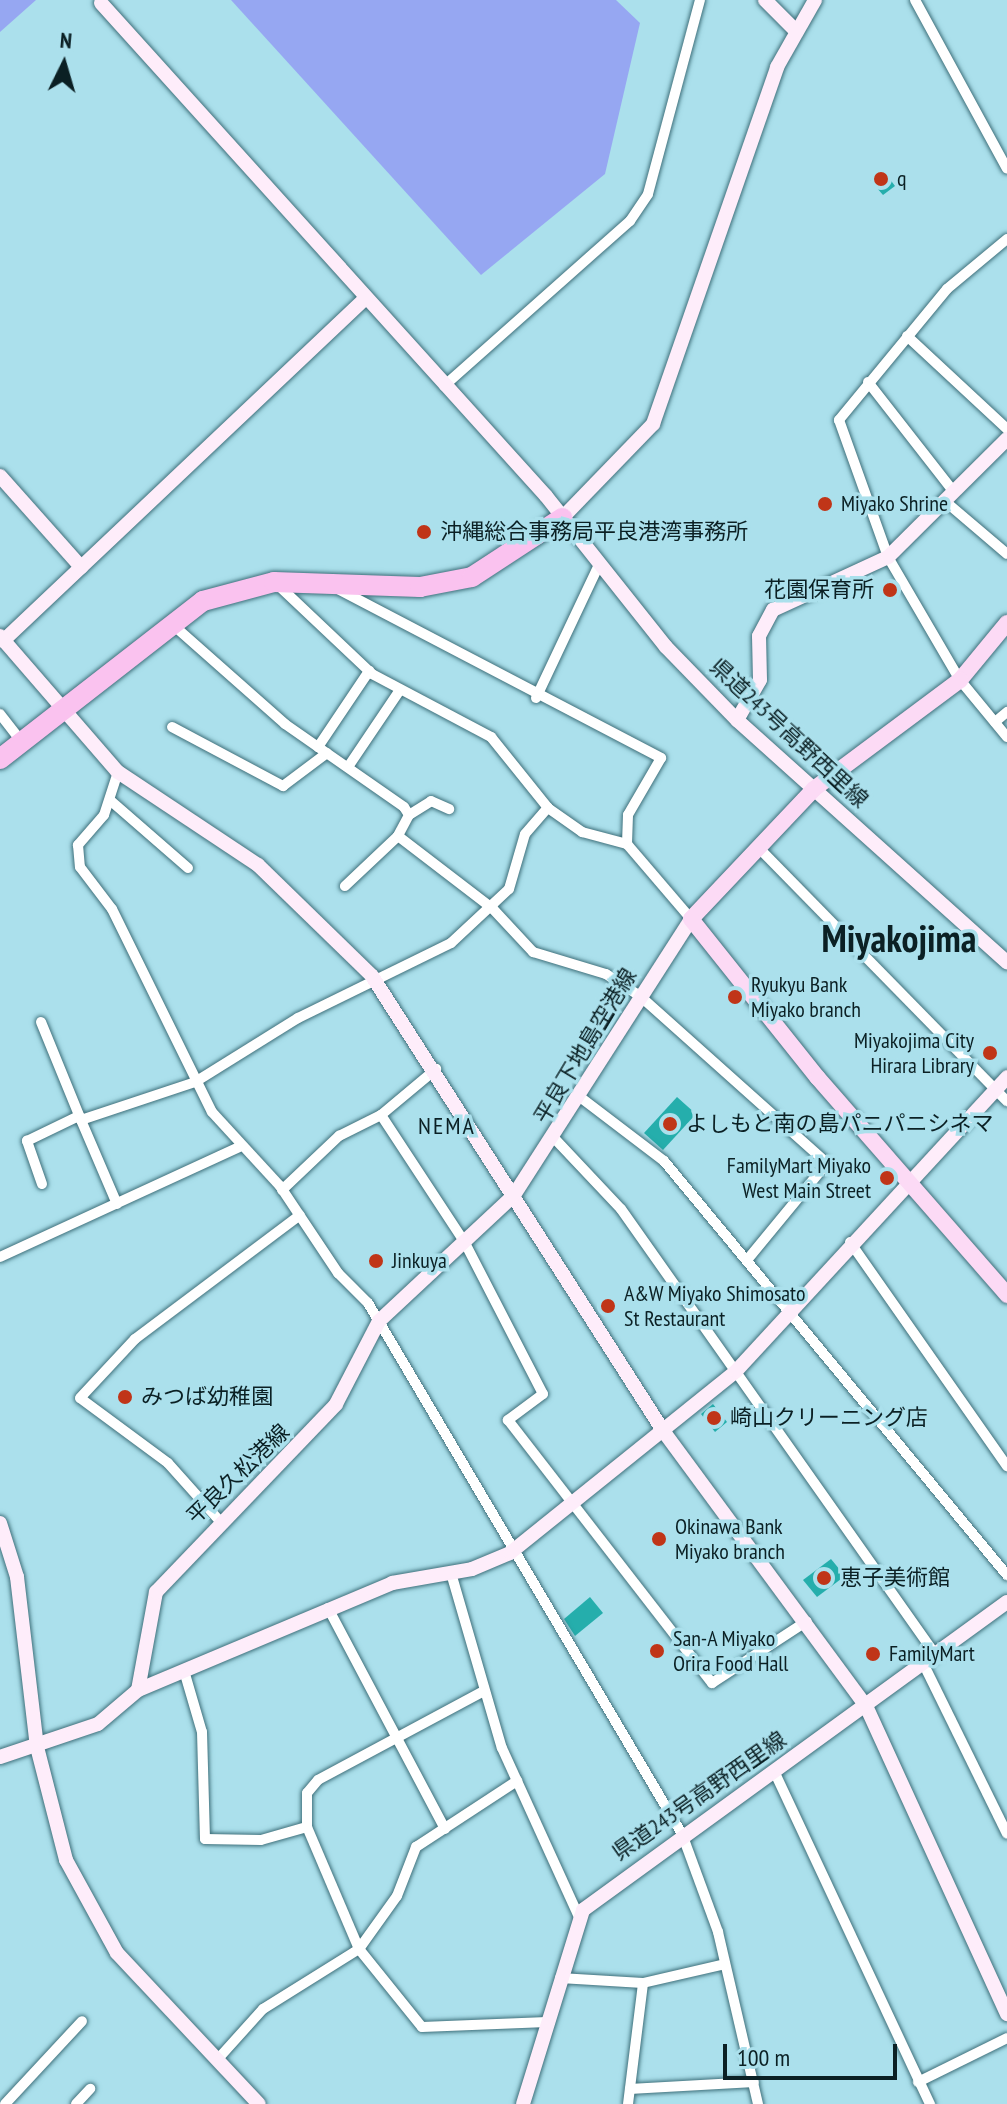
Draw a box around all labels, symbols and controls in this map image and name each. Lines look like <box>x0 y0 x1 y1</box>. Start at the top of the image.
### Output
north arrow <box>24 24 104 104</box>
text: N <box>59 26 73 55</box>
place label: q <box>897 166 907 192</box>
marker: q <box>872 170 890 188</box>
place label: Miyako Shrine <box>841 491 948 517</box>
marker: Miyako Shrine <box>816 495 834 513</box>
place label: 沖縄総合事務局平良港湾事務所 <box>440 519 748 545</box>
marker: 沖縄総合事務局平良港湾事務所 <box>415 523 433 541</box>
place label: 花園保育所 <box>764 577 874 603</box>
marker: 花園保育所 <box>881 581 899 599</box>
street label: 県道243号高野西里線 <box>705 653 873 813</box>
district label: Miyakojima <box>822 915 976 961</box>
street label: 平良下地島空港線 <box>528 964 642 1128</box>
place label: Ryukyu Bank Miyako branch <box>751 971 861 1022</box>
marker: Ryukyu Bank Miyako branch <box>726 988 744 1006</box>
place label: Miyakojima City Hirara Library <box>854 1027 974 1078</box>
marker: Miyakojima City Hirara Library <box>981 1044 999 1062</box>
place label: よしもと南の島パニパニシネマ <box>686 1111 994 1137</box>
district label: NEMA <box>418 1112 476 1140</box>
marker: よしもと南の島パニパニシネマ <box>661 1115 679 1133</box>
place label: FamilyMart Miyako West Main Street <box>727 1152 871 1204</box>
marker: FamilyMart Miyako West Main Street <box>878 1169 896 1187</box>
place label: Jinkuya <box>392 1248 447 1274</box>
marker: Jinkuya <box>367 1252 385 1270</box>
place label: A&W Miyako Shimosato St Restaurant <box>624 1280 806 1332</box>
marker: A&W Miyako Shimosato St Restaurant <box>599 1297 617 1315</box>
place label: みつば幼稚園 <box>141 1384 273 1410</box>
marker: みつば幼稚園 <box>116 1388 134 1406</box>
place label: 崎山クリーニング店 <box>730 1405 928 1431</box>
marker: 崎山クリーニング店 <box>705 1409 723 1427</box>
street label: 平良久松港線 <box>181 1419 295 1529</box>
place label: Okinawa Bank Miyako branch <box>675 1513 785 1564</box>
marker: Okinawa Bank Miyako branch <box>650 1530 668 1548</box>
place label: 恵子美術館 <box>840 1565 950 1591</box>
marker: 恵子美術館 <box>815 1569 833 1587</box>
place label: San-A Miyako Orira Food Hall <box>673 1625 788 1676</box>
place label: FamilyMart <box>889 1641 975 1667</box>
marker: San-A Miyako Orira Food Hall <box>648 1642 666 1660</box>
marker: FamilyMart <box>864 1645 882 1663</box>
street label: 県道243号高野西里線 <box>607 1726 791 1866</box>
scale bar <box>727 2028 901 2078</box>
text: 100 m <box>737 2042 790 2073</box>

